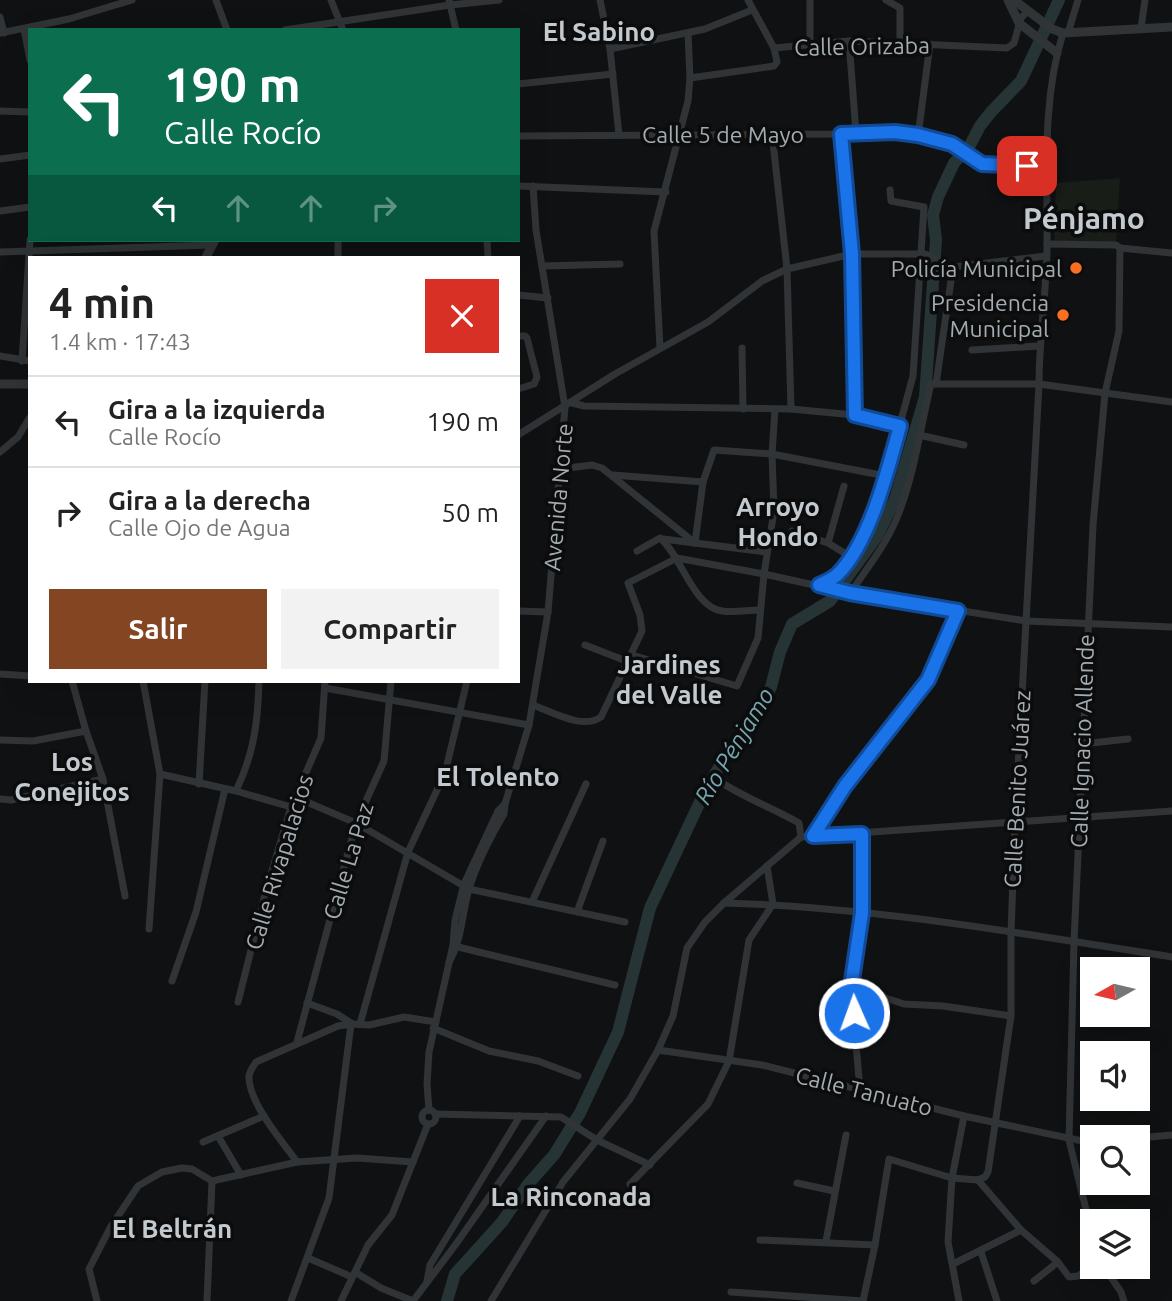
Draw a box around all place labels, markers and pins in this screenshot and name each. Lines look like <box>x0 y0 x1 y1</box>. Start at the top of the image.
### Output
pin <box>997 136 1057 196</box>
place label: Policía Municipal <box>891 256 1062 281</box>
marker: Policía Municipal <box>1068 260 1084 276</box>
place label: Presidencia Municipal <box>931 290 1049 341</box>
marker: Presidencia Municipal <box>1055 307 1071 323</box>

